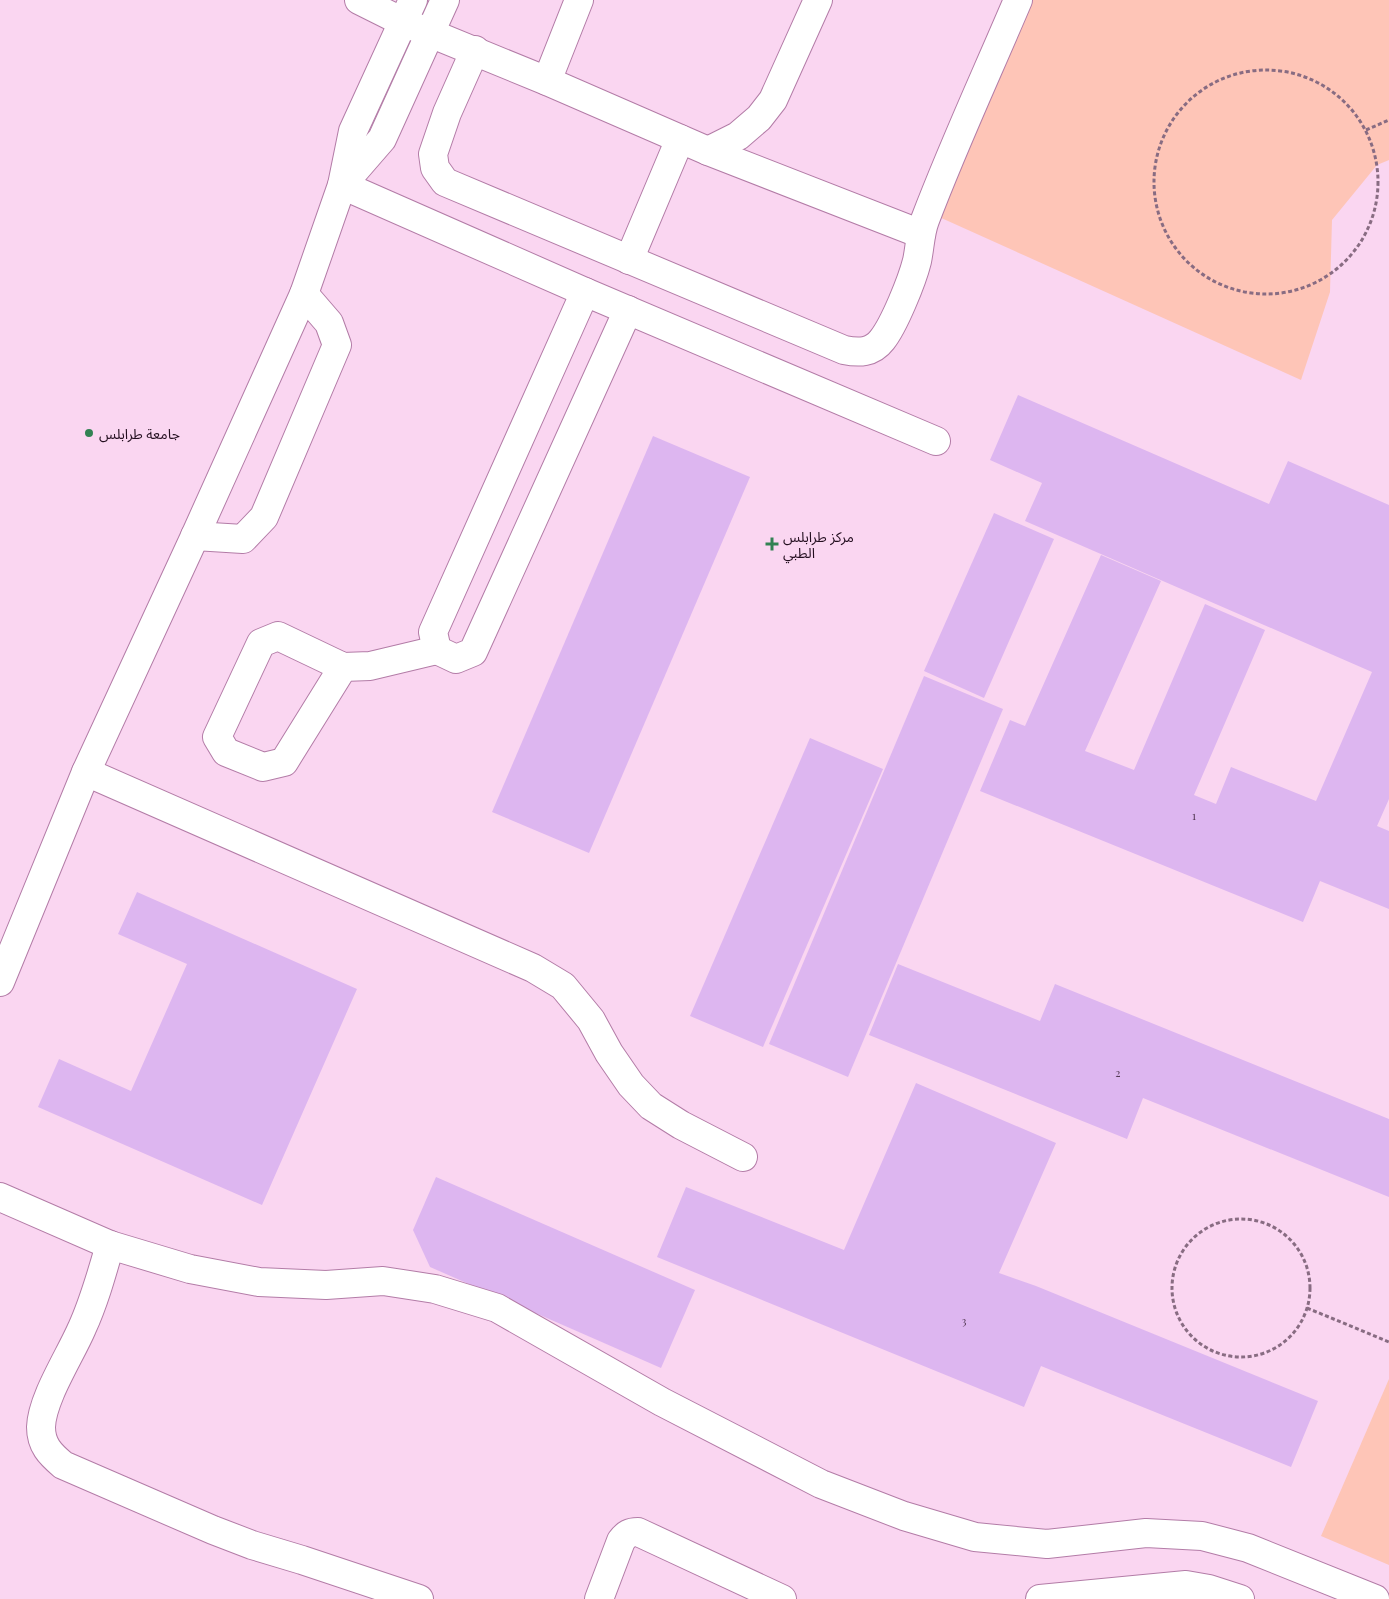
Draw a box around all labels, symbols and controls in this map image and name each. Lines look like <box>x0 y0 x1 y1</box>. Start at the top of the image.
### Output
place label: جامعة طرابلس <box>99 424 180 443</box>
marker: جامعة طرابلس <box>83 427 95 439</box>
place label: مركز طرابلس الطبي <box>783 527 854 564</box>
marker: مركز طرابلس الطبي <box>765 537 779 551</box>
house number: 1 <box>1192 808 1196 823</box>
house number: 2 <box>1115 1065 1121 1080</box>
house number: 3 <box>962 1313 967 1328</box>

